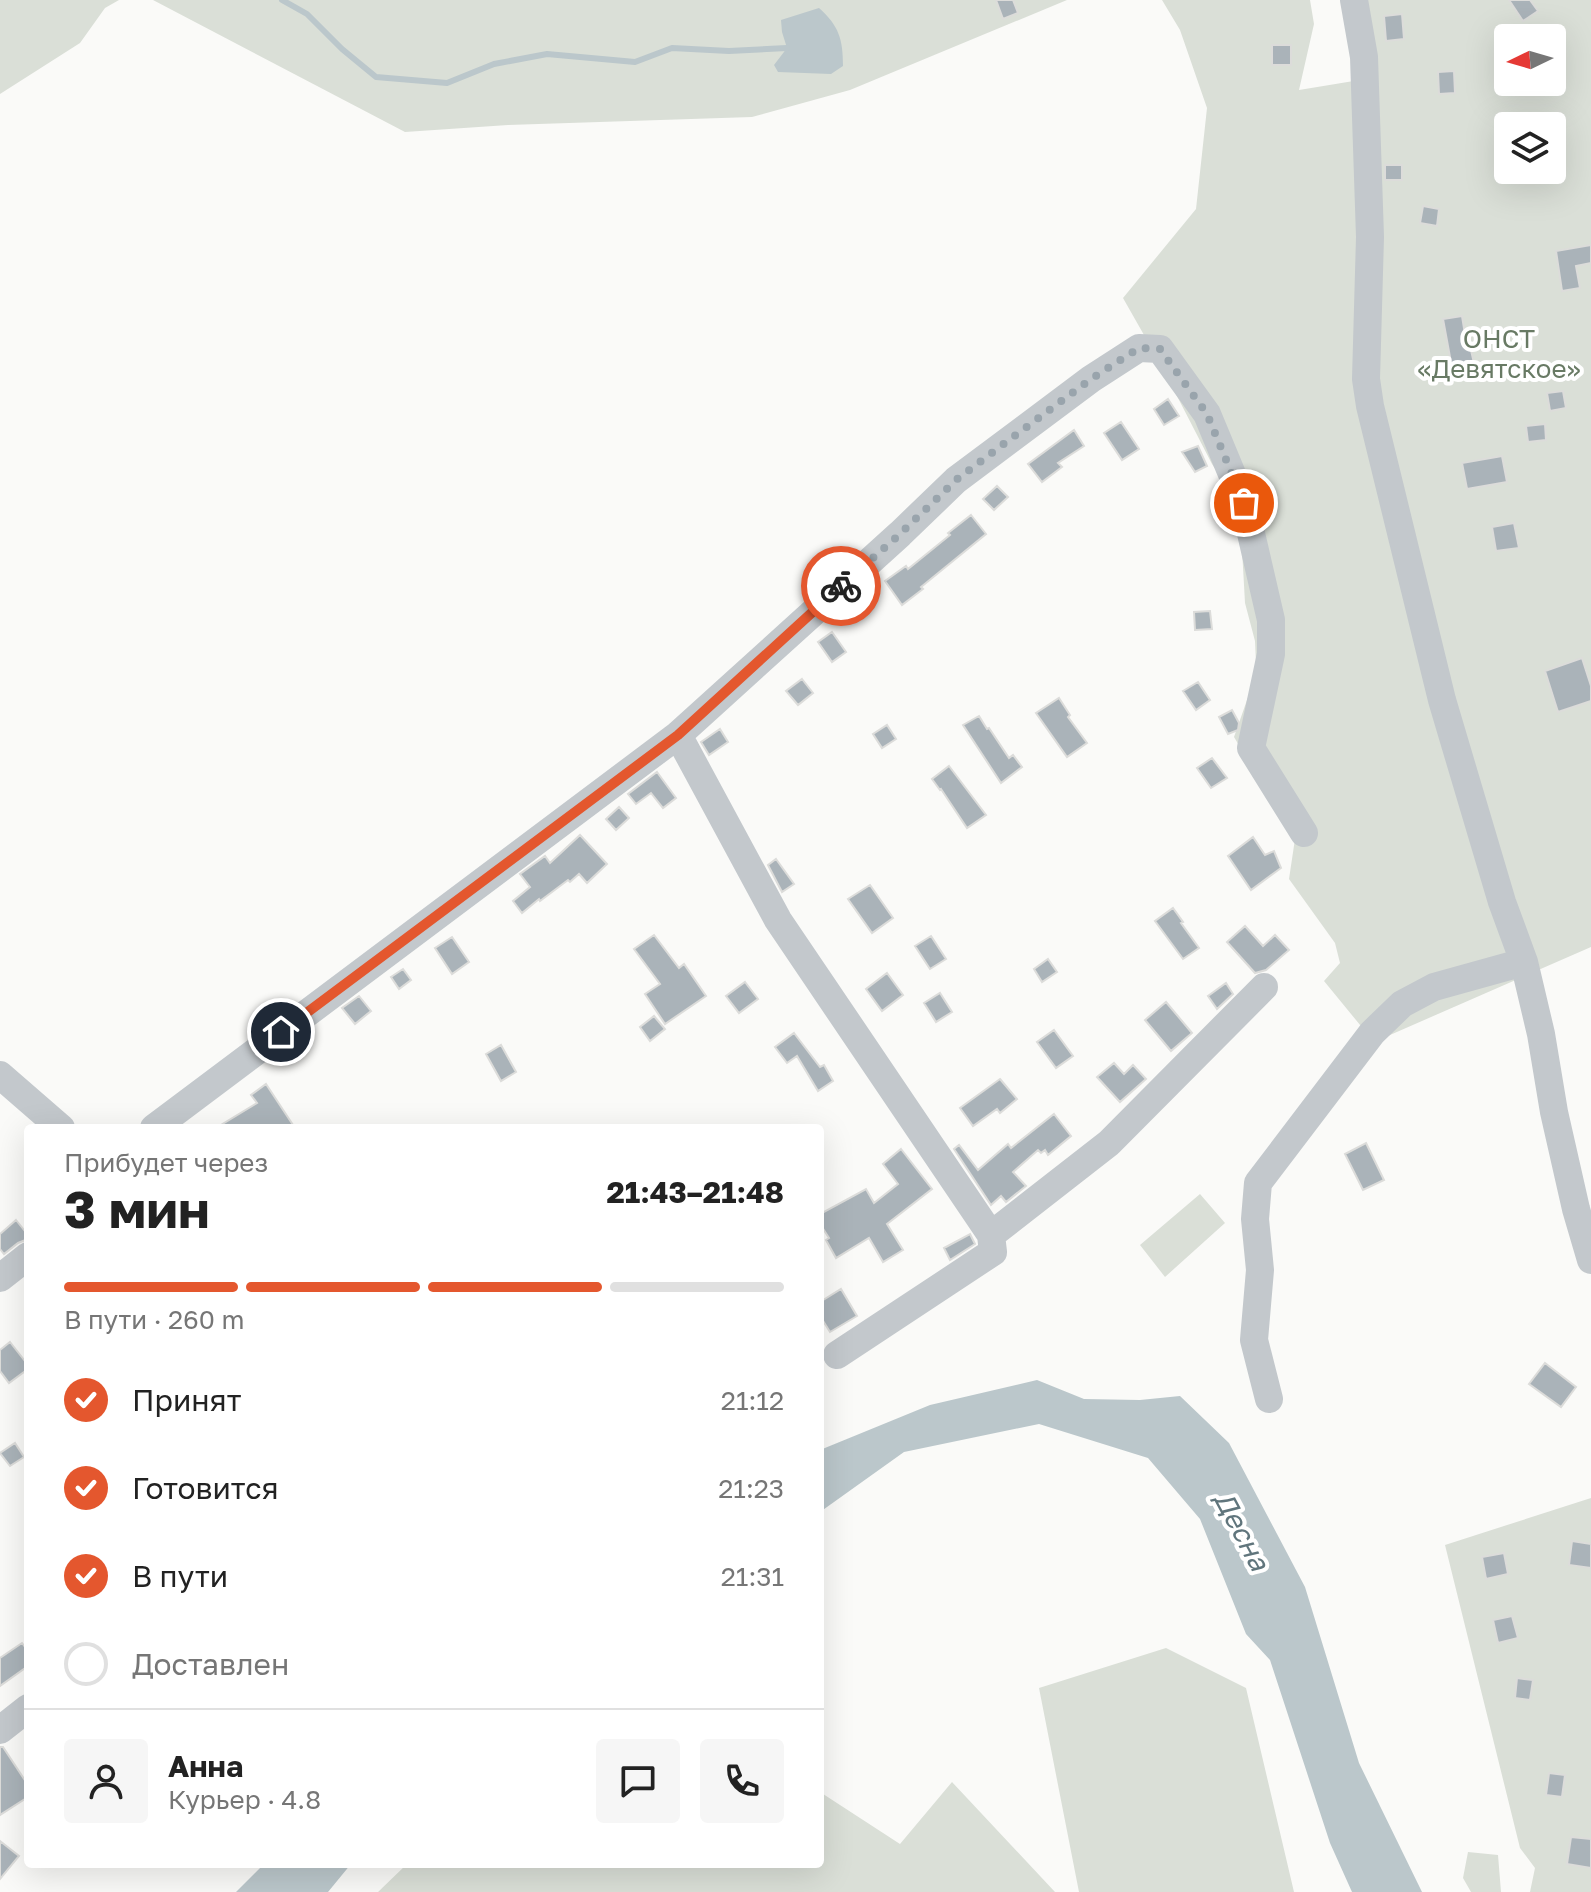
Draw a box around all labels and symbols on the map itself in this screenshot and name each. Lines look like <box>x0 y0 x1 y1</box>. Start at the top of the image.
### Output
north arrow <box>1494 24 1566 96</box>
park label: ОНСТ «Девятское» <box>1417 323 1581 384</box>
pin <box>1210 469 1278 537</box>
courier <box>801 546 881 626</box>
pin <box>247 998 315 1066</box>
water label: Десна <box>1208 1485 1277 1577</box>

